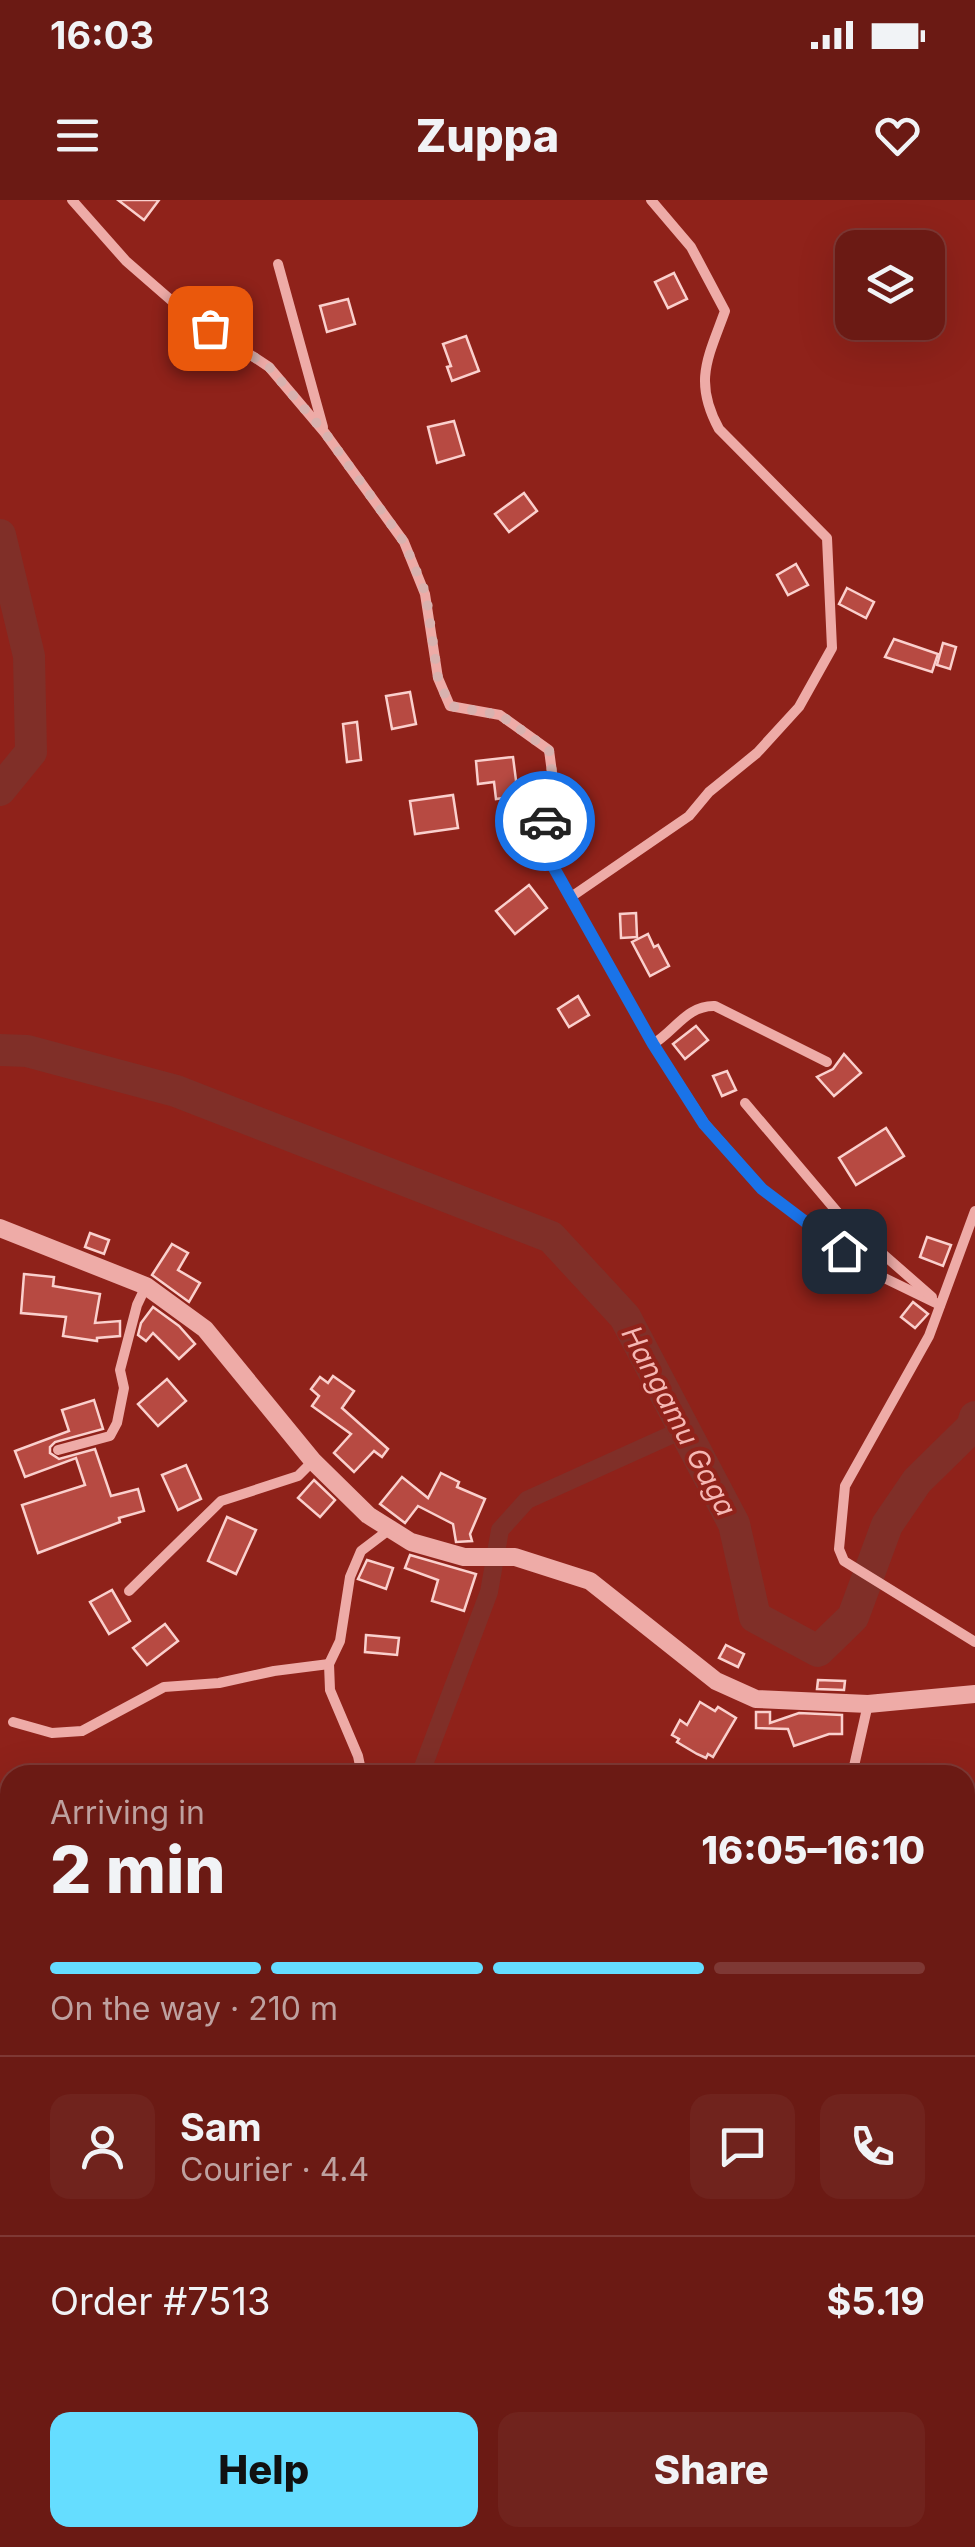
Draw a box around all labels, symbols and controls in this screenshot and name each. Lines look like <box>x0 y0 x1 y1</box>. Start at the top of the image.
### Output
text: 16:03 <box>50 12 154 58</box>
icon: menu <box>50 108 105 163</box>
text: Zuppa <box>416 108 559 163</box>
icon: heart <box>870 108 925 163</box>
map controls <box>835 230 945 340</box>
button: layers <box>835 230 945 340</box>
pin <box>168 286 253 371</box>
icon: bag <box>183 301 238 356</box>
courier <box>495 771 595 871</box>
icon: car <box>518 794 573 849</box>
pin <box>802 1209 887 1294</box>
icon: home <box>817 1224 872 1279</box>
water label: Hangamu Gaga <box>615 1320 743 1522</box>
text: Arriving in <box>50 1793 205 1832</box>
text: 16:05–16:10 <box>701 1827 925 1873</box>
text: 2 min <box>50 1830 226 1909</box>
text: On the way · 210 m <box>50 1989 338 2028</box>
button: person <box>50 2094 155 2199</box>
button: chat <box>690 2094 795 2199</box>
button: phone <box>820 2094 925 2199</box>
text: Sam <box>180 2104 262 2150</box>
text: Courier · 4.4 <box>180 2150 369 2189</box>
text: Order #7513 <box>50 2278 270 2324</box>
text: $5.19 <box>826 2278 925 2324</box>
button: Help <box>50 2412 478 2527</box>
button: Share <box>498 2412 925 2527</box>

